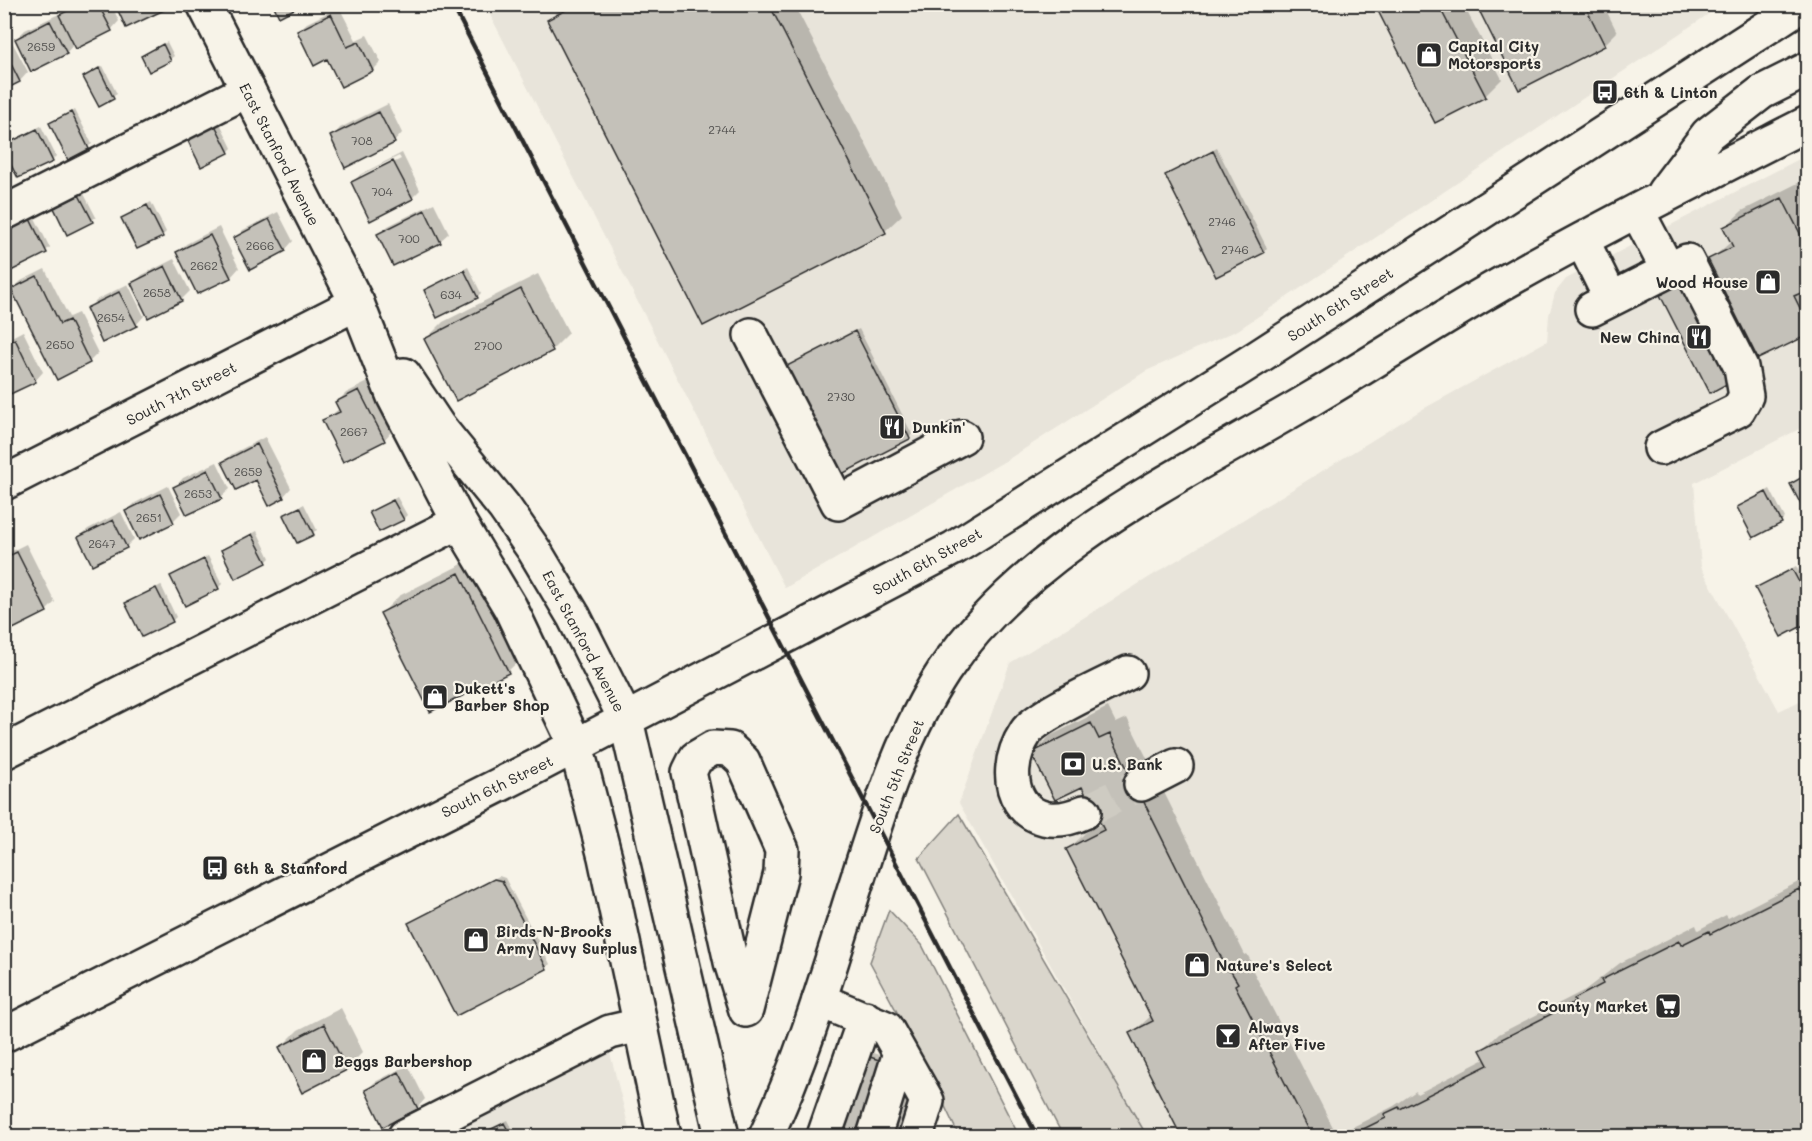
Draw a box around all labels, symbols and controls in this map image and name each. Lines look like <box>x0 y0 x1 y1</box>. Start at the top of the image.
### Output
place label: Capital City Motorsports <box>1448 36 1541 73</box>
house number: 2659 <box>27 38 55 54</box>
shop icon: Capital City Motorsports <box>1414 40 1444 70</box>
bus stop icon: 6th & Linton <box>1590 77 1620 107</box>
street label: East Stanford Avenue <box>235 79 325 229</box>
place label: 6th & Linton <box>1624 82 1717 102</box>
house number: 2744 <box>708 121 736 137</box>
house number: 708 <box>351 132 373 148</box>
house number: 704 <box>371 183 393 199</box>
house number: 2746 <box>1208 213 1236 229</box>
house number: 700 <box>398 230 420 246</box>
house number: 2666 <box>246 237 274 253</box>
house number: 2746 <box>1221 241 1249 257</box>
house number: 2662 <box>190 257 218 273</box>
street label: South 6th Street <box>1283 262 1397 346</box>
shop icon: Wood House <box>1753 267 1783 297</box>
place label: Wood House <box>1656 272 1748 292</box>
house number: 2658 <box>143 284 171 300</box>
house number: 634 <box>440 286 462 302</box>
house number: 2654 <box>97 309 125 325</box>
restaurant icon: New China <box>1684 322 1714 352</box>
place label: New China <box>1600 327 1680 347</box>
house number: 2650 <box>46 336 75 352</box>
house number: 2700 <box>474 337 503 353</box>
street label: South 7th Street <box>122 357 240 429</box>
house number: 2730 <box>827 388 855 404</box>
restaurant icon: Dunkin' <box>877 412 907 442</box>
place label: Dunkin' <box>912 417 966 437</box>
house number: 2667 <box>340 423 368 439</box>
house number: 2659 <box>234 463 262 479</box>
house number: 2653 <box>184 485 212 501</box>
house number: 2651 <box>136 509 162 525</box>
street label: South 6th Street <box>869 523 985 599</box>
house number: 2647 <box>88 535 116 551</box>
street label: East Stanford Avenue <box>538 567 630 715</box>
place label: Dukett's Barber Shop <box>454 678 550 715</box>
shop icon: Dukett's Barber Shop <box>420 682 450 712</box>
street label: South 5th Street <box>864 716 928 836</box>
bank icon: U.S. Bank <box>1058 749 1088 779</box>
street label: South 6th Street <box>438 750 556 822</box>
place label: U.S. Bank <box>1092 754 1163 774</box>
bus stop icon: 6th & Stanford <box>200 853 230 883</box>
place label: 6th & Stanford <box>234 858 348 878</box>
place label: Birds-N-Brooks Army Navy Surplus <box>496 921 637 958</box>
shop icon: Birds-N-Brooks Army Navy Surplus <box>461 925 491 955</box>
shop icon: Nature's Select <box>1182 950 1212 980</box>
place label: Nature's Select <box>1216 955 1333 975</box>
supermarket icon: County Market <box>1653 991 1683 1021</box>
place label: County Market <box>1538 996 1648 1016</box>
place label: Always After Five <box>1248 1017 1326 1054</box>
bar icon: Always After Five <box>1213 1021 1243 1051</box>
shop icon: Beggs Barbershop <box>299 1046 329 1076</box>
place label: Beggs Barbershop <box>334 1051 472 1071</box>

